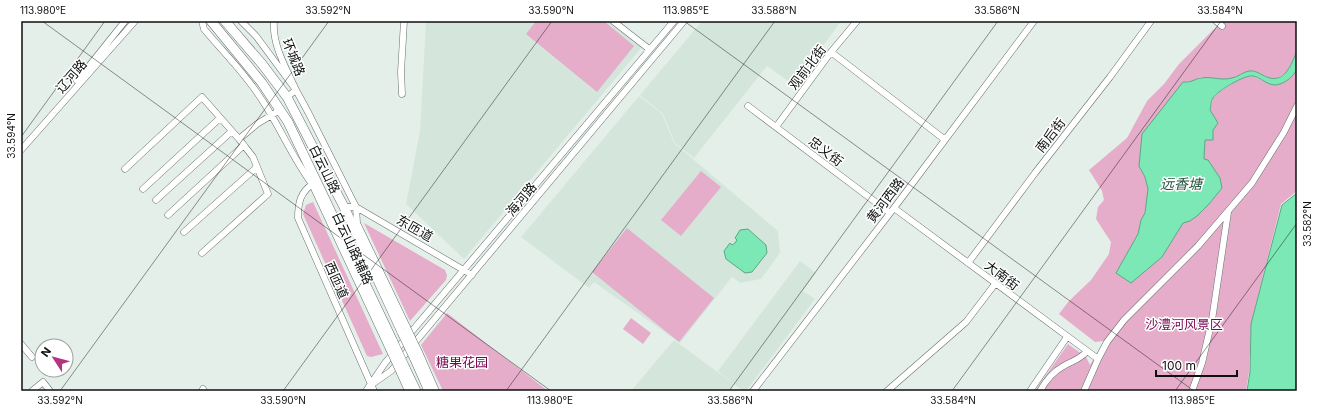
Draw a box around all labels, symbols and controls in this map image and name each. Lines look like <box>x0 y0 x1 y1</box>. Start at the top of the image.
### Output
text: 113.980°E <box>20 4 66 16</box>
text: 33.592°N <box>305 4 351 16</box>
text: 33.590°N <box>528 4 574 16</box>
text: 113.985°E <box>663 4 709 16</box>
text: 33.588°N <box>751 4 797 16</box>
text: 33.586°N <box>974 4 1020 16</box>
text: 33.584°N <box>1197 4 1243 16</box>
street label: 环城路 <box>279 36 309 78</box>
street label: 观前北街 <box>785 41 829 93</box>
street label: 辽河路 <box>52 56 90 96</box>
text: 33.594°N <box>5 113 17 159</box>
street label: 南后街 <box>1032 115 1068 155</box>
street label: 忠义街 <box>806 133 846 169</box>
street label: 白云山路 <box>306 142 344 196</box>
street label: 黄河西路 <box>863 174 907 226</box>
water label: 远香塘 <box>1160 175 1204 192</box>
street label: 海河路 <box>502 179 540 219</box>
text: 33.582°N <box>1301 201 1313 247</box>
street label: 白云山路辅路 <box>329 209 377 287</box>
street label: 东匝道 <box>394 211 436 245</box>
street label: 大南街 <box>982 257 1022 293</box>
street label: 西匝道 <box>322 259 352 301</box>
park label: 沙澧河风景区 <box>1145 316 1223 332</box>
north arrow <box>34 338 74 378</box>
text: N <box>38 345 54 360</box>
scale bar <box>1156 352 1237 378</box>
park label: 糖果花园 <box>436 354 488 370</box>
text: 100 m <box>1162 358 1196 373</box>
text: 33.592°N <box>37 394 83 406</box>
text: 33.590°N <box>260 394 306 406</box>
text: 113.980°E <box>527 394 573 406</box>
text: 33.586°N <box>707 394 753 406</box>
text: 33.584°N <box>930 394 976 406</box>
text: 113.985°E <box>1169 394 1215 406</box>

